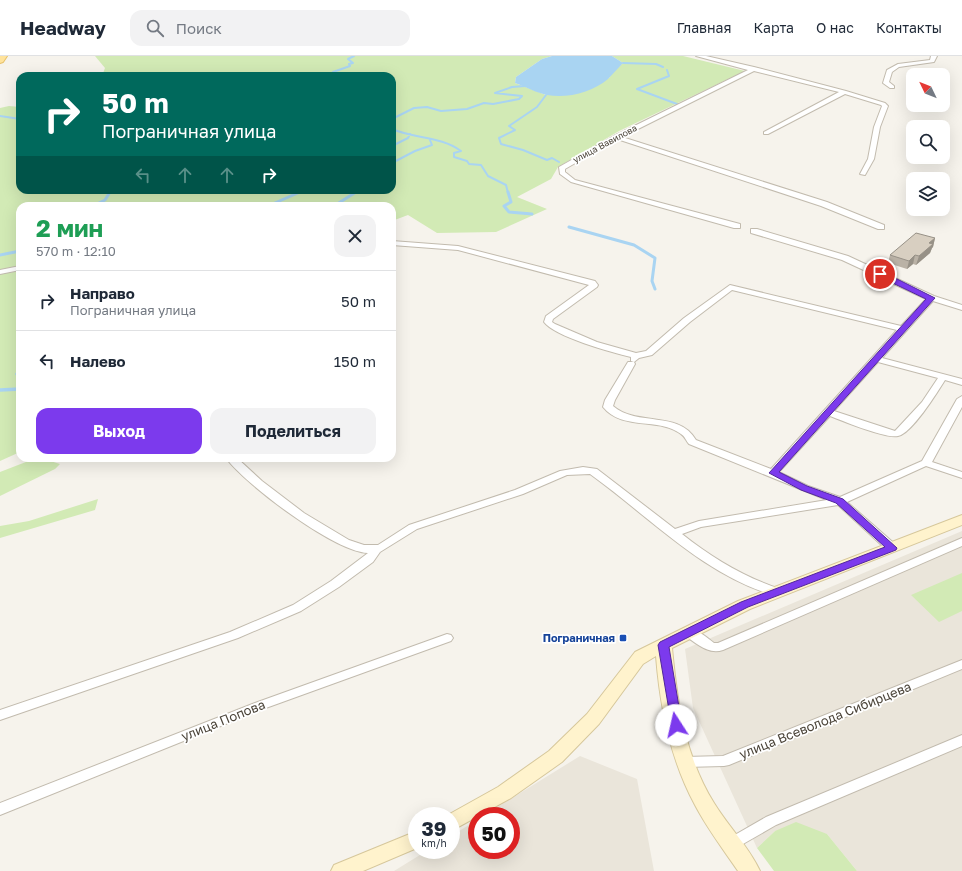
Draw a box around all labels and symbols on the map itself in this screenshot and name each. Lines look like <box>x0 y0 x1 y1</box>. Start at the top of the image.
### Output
north arrow <box>906 68 950 112</box>
street label: улица Вавилова <box>571 122 639 165</box>
pin <box>863 257 897 291</box>
place label: Пограничная <box>543 631 615 644</box>
marker: Пограничная <box>618 633 628 643</box>
street label: улица Всеволода Сибирцева <box>737 678 913 762</box>
street label: улица Попова <box>179 696 267 744</box>
position arrow <box>655 704 697 746</box>
speed limit sign: 50 <box>468 807 520 859</box>

